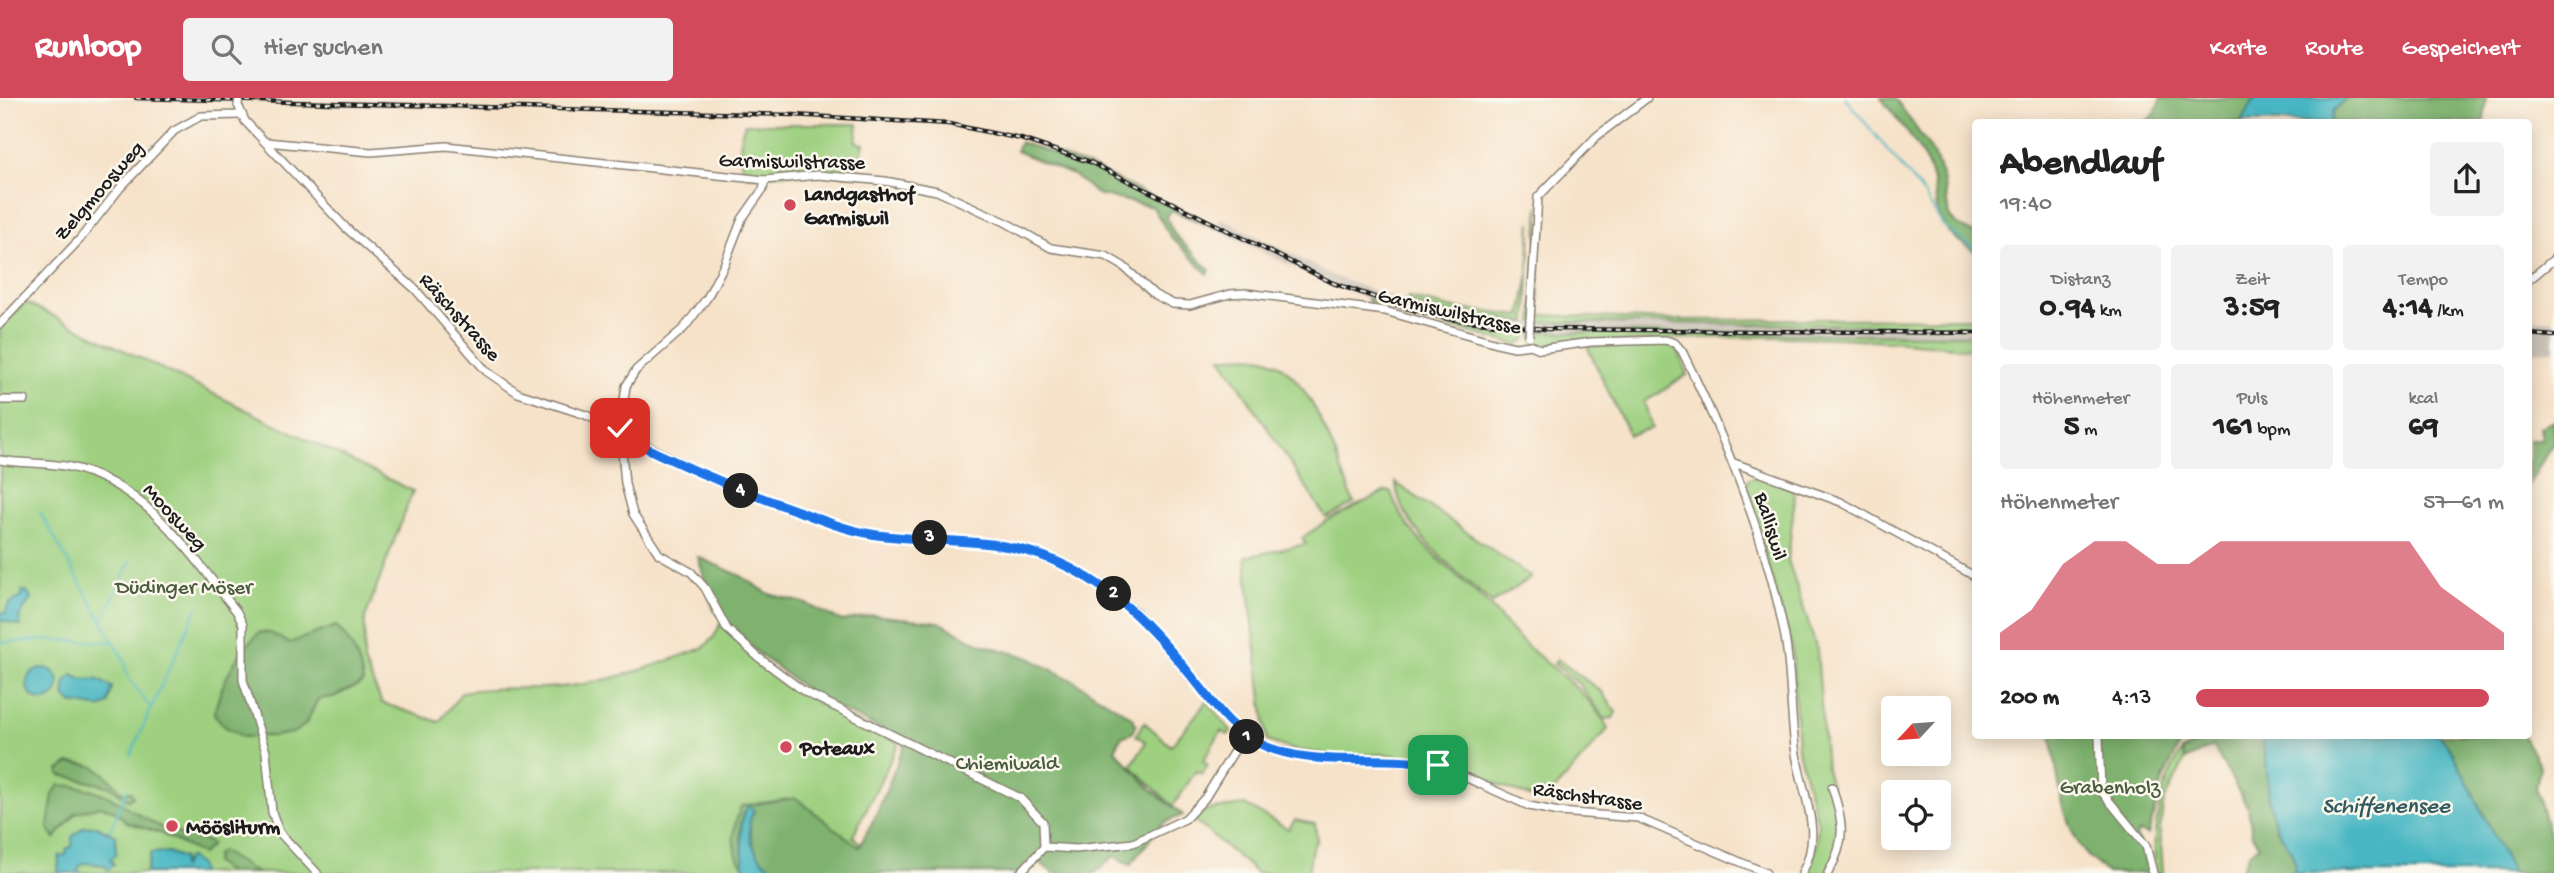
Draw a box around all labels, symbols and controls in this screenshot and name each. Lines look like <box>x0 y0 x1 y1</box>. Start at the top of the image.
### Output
search box <box>183 18 673 81</box>
text: Runloop <box>35 30 141 68</box>
icon: search <box>207 30 245 68</box>
text: Hier suchen <box>263 34 383 65</box>
text: Karte <box>2210 35 2267 64</box>
text: Route <box>2305 35 2364 64</box>
text: Gespeichert <box>2402 35 2519 64</box>
street label: Zelgmoosweg <box>50 137 151 247</box>
button: share <box>2430 142 2504 216</box>
text: Abendlauf <box>2000 143 2161 187</box>
street label: Garmiswilstrasse <box>718 150 867 177</box>
place label: Landgasthof Garmiswil <box>804 184 917 233</box>
text: 19:40 <box>2000 191 2052 218</box>
marker: Landgasthof Garmiswil <box>782 197 798 213</box>
street label: Räschstrasse <box>412 269 505 369</box>
text: Distanz <box>2051 269 2110 292</box>
text: Zeit <box>2235 269 2269 292</box>
text: Tempo <box>2398 269 2448 292</box>
street label: Garmiswilstrasse <box>1375 285 1525 342</box>
text: 0.94 <box>2040 292 2095 327</box>
text: 3:59 <box>2224 292 2280 327</box>
text: 4:14 <box>2383 292 2433 327</box>
text: km <box>2095 300 2122 323</box>
text: /km <box>2433 300 2464 323</box>
text: Höhenmeter <box>2032 388 2129 411</box>
text: Puls <box>2237 388 2267 411</box>
text: kcal <box>2408 388 2438 411</box>
pin <box>590 398 650 458</box>
icon: check <box>601 409 639 447</box>
text: 5 <box>2064 411 2080 446</box>
text: 161 <box>2214 411 2253 446</box>
text: 69 <box>2408 411 2438 446</box>
text: m <box>2080 419 2098 442</box>
text: bpm <box>2253 419 2290 442</box>
pin: 4 <box>724 474 758 508</box>
street label: Moosweg <box>136 479 211 557</box>
text: 4 <box>736 479 745 502</box>
street label: Balliswil <box>1746 489 1791 564</box>
text: Höhenmeter <box>2000 490 2118 517</box>
text: 57–61 m <box>2423 490 2504 517</box>
pin: 3 <box>912 520 948 556</box>
text: 3 <box>925 526 934 549</box>
pin: 2 <box>1096 576 1132 612</box>
park label: Düdinger Möser <box>113 577 254 602</box>
text: 2 <box>1109 582 1118 605</box>
text: 200 m <box>2000 685 2059 712</box>
text: 4:13 <box>2112 685 2151 712</box>
north arrow <box>1881 696 1951 766</box>
map controls <box>1881 696 1951 850</box>
pin: 1 <box>1230 720 1264 754</box>
text: 1 <box>1243 725 1250 748</box>
pin <box>1408 735 1468 795</box>
place label: Poteaux <box>799 738 875 763</box>
marker: Poteaux <box>778 739 794 755</box>
icon: arrive <box>1419 746 1457 784</box>
park label: Chiemiwald <box>956 753 1060 778</box>
park label: Grabenholz <box>2060 777 2161 802</box>
street label: Räschstrasse <box>1531 778 1645 819</box>
button: locate <box>1881 780 1951 850</box>
water label: Schiffenensee <box>2322 794 2451 821</box>
place label: Möösliturm <box>186 817 280 842</box>
marker: Möösliturm <box>164 818 180 834</box>

